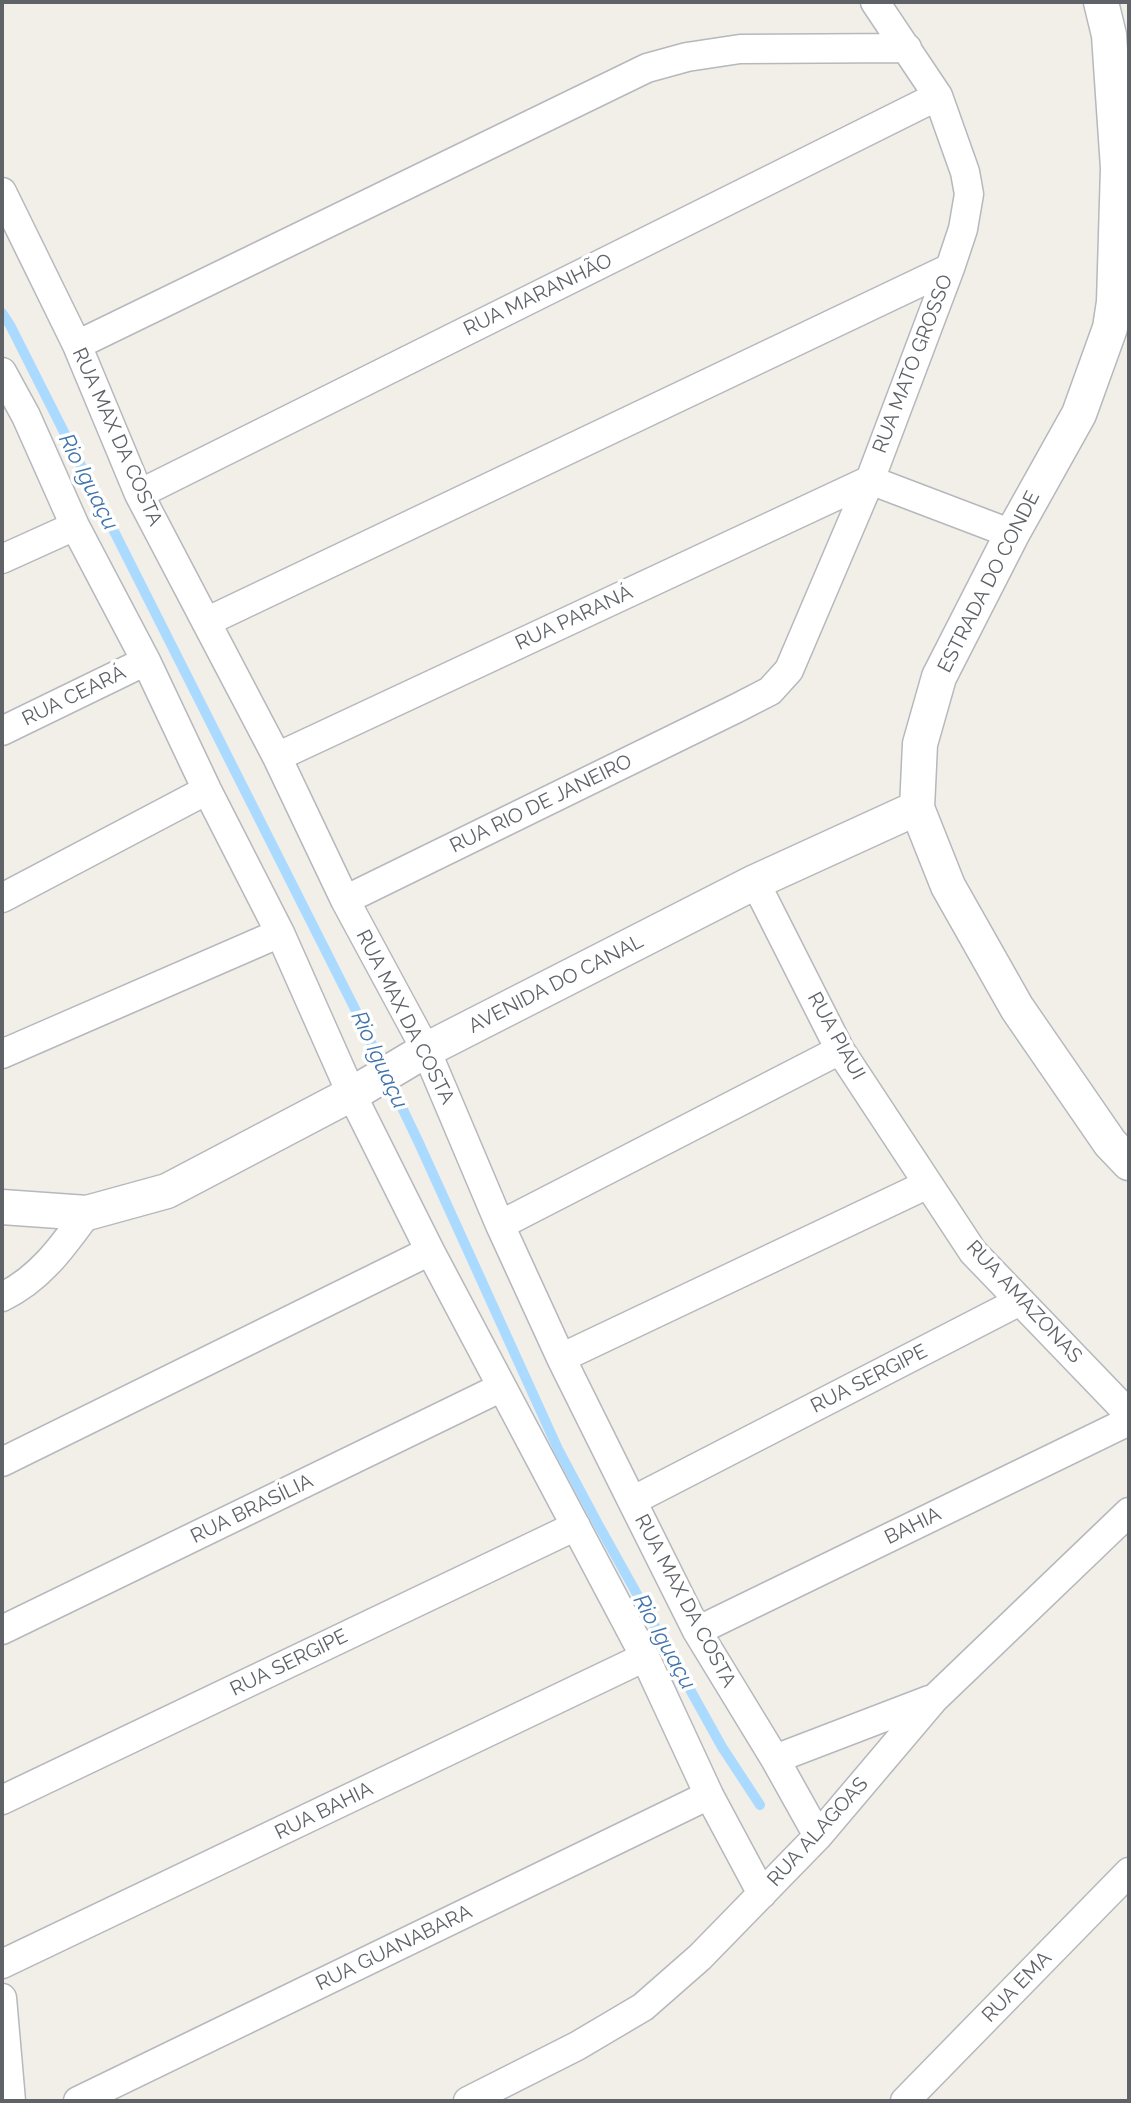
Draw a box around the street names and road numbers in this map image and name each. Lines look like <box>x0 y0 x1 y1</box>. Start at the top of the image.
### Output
street label: RUA MARANHÃO <box>460 249 616 341</box>
street label: RUA MATO GROSSO <box>868 271 958 457</box>
street label: RUA MAX DA COSTA <box>67 344 167 530</box>
street label: ESTRADA DO CONDE <box>933 487 1045 677</box>
street label: RUA PARANÁ <box>512 580 636 656</box>
street label: RUA CEARÁ <box>18 661 130 731</box>
street label: RUA RIO DE JANEIRO <box>446 750 636 858</box>
street label: RUA MAX DA COSTA <box>351 926 459 1108</box>
street label: AVENIDA DO CANAL <box>465 929 647 1039</box>
street label: RUA PIAUI <box>802 988 870 1084</box>
street label: RUA AMAZONAS <box>961 1236 1087 1368</box>
street label: RUA SERGIPE <box>807 1339 931 1419</box>
street label: RUA BRASÍLIA <box>187 1469 317 1549</box>
street label: BAHIA <box>881 1502 945 1550</box>
street label: RUA MAX DA COSTA <box>629 1510 741 1692</box>
street label: RUA SERGIPE <box>226 1624 352 1702</box>
street label: RUA ALAGOAS <box>763 1772 873 1892</box>
street label: RUA BAHIA <box>271 1777 377 1845</box>
street label: RUA GUANABARA <box>312 1900 476 1996</box>
street label: RUA EMA <box>977 1946 1057 2028</box>

